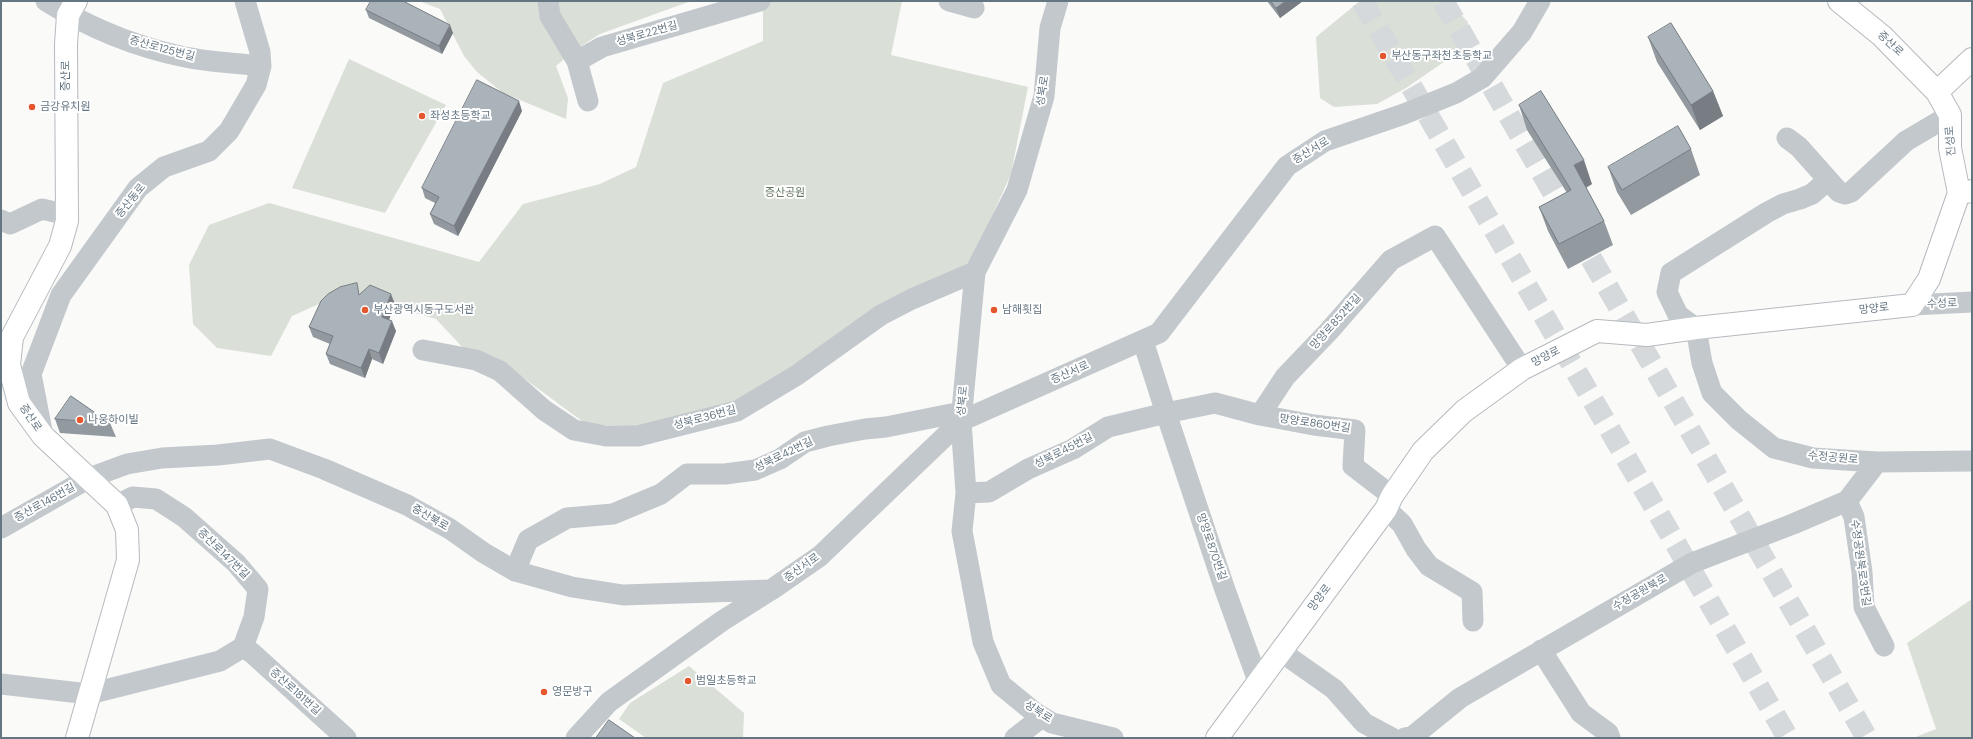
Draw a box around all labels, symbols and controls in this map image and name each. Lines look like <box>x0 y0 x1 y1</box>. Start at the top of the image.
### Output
street label: 성북로22번길 <box>615 19 679 49</box>
street label: 증산로 <box>1874 29 1906 59</box>
street label: 증산로125번길 <box>128 34 196 64</box>
place label: 부산동구좌천초등학교 <box>1391 49 1492 63</box>
marker: 부산동구좌천초등학교 <box>1378 51 1388 61</box>
street label: 증산로 <box>59 61 73 91</box>
street label: 성북로 <box>1034 75 1052 107</box>
place label: 금강유치원 <box>40 100 91 114</box>
marker: 금강유치원 <box>27 102 37 112</box>
place label: 좌성초등학교 <box>430 109 491 123</box>
marker: 좌성초등학교 <box>417 111 427 121</box>
street label: 진성로 <box>1943 125 1959 157</box>
street label: 증산서로 <box>1290 135 1332 167</box>
street label: 증산동로 <box>113 181 149 221</box>
park label: 증산공원 <box>765 186 805 200</box>
street label: 망양로852번길 <box>1308 292 1364 352</box>
street label: 수성로 <box>1927 297 1957 311</box>
street label: 망양로 <box>1858 301 1890 317</box>
place label: 부산광역시동구도서관 <box>373 303 474 317</box>
place label: 남해횟집 <box>1002 303 1042 317</box>
marker: 부산광역시동구도서관 <box>360 305 370 315</box>
marker: 남해횟집 <box>989 305 999 315</box>
street label: 망양로 <box>1529 344 1563 370</box>
street label: 증산서로 <box>1049 359 1091 387</box>
street label: 성북로 <box>955 385 971 417</box>
street label: 증산로 <box>16 402 44 434</box>
street label: 성북로36번길 <box>672 403 738 433</box>
street label: 망양로860번길 <box>1279 412 1351 436</box>
place label: 나웅하이빌 <box>88 413 139 427</box>
marker: 나웅하이빌 <box>75 415 85 425</box>
street label: 성북로45번길 <box>1032 431 1096 471</box>
street label: 성북로42번길 <box>753 435 815 475</box>
street label: 수정공원로 <box>1807 449 1859 467</box>
street label: 증산로146번길 <box>12 481 78 525</box>
street label: 증산북로 <box>409 502 451 534</box>
street label: 망양로870번길 <box>1193 512 1229 582</box>
street label: 수정공원북로3번길 <box>1847 519 1873 607</box>
street label: 증산로147번길 <box>194 526 252 582</box>
street label: 증산서로 <box>782 551 822 585</box>
street label: 수정공원북로 <box>1610 572 1670 614</box>
street label: 망양로 <box>1306 582 1334 614</box>
street label: 증산로181번길 <box>267 666 323 718</box>
place label: 범일초등학교 <box>696 674 757 688</box>
marker: 범일초등학교 <box>683 676 693 686</box>
place label: 영문방구 <box>552 685 592 699</box>
marker: 영문방구 <box>539 687 549 697</box>
street label: 성북로 <box>1022 698 1054 726</box>

